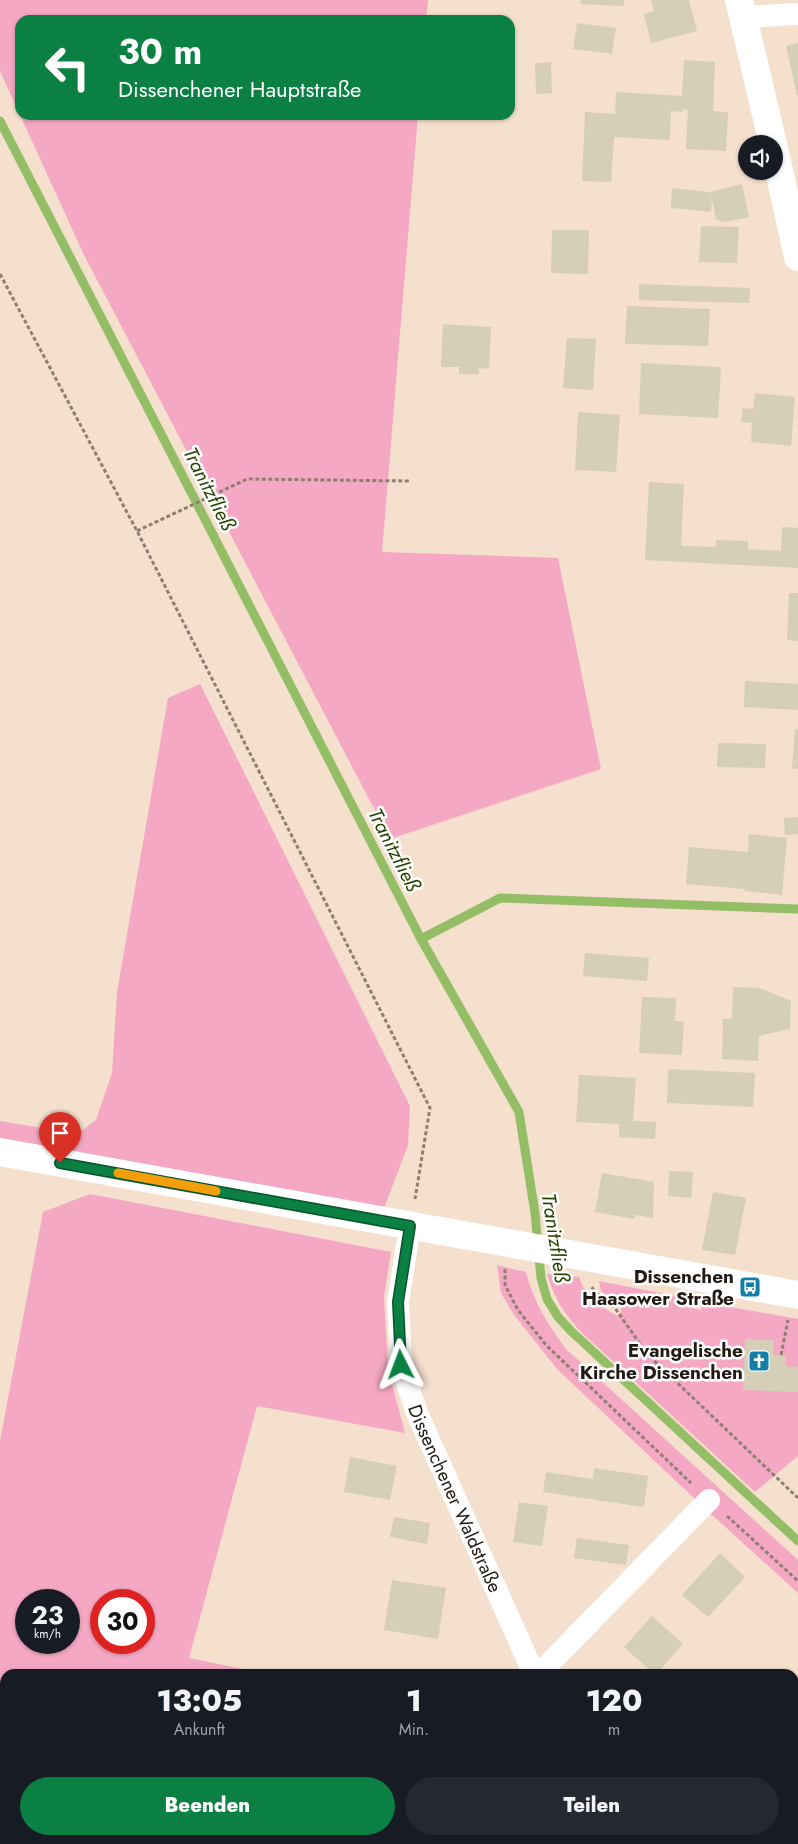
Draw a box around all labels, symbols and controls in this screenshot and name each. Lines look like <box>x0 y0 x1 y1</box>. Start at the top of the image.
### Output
text: 30 m <box>118 27 202 77</box>
icon: left <box>35 35 100 100</box>
text: Dissenchener Hauptstraße <box>118 73 361 105</box>
map controls <box>738 135 783 180</box>
button: sound <box>738 135 783 180</box>
water label: Tranitzfließ <box>176 442 242 536</box>
water label: Tranitzfließ <box>361 803 427 897</box>
pin <box>39 1112 81 1163</box>
icon: arrive <box>46 1119 74 1147</box>
water label: Tranitzfließ <box>534 1191 576 1285</box>
place label: Dissenchen Haasower Straße <box>582 1263 734 1312</box>
bus stop icon: Dissenchen Haasower Straße <box>738 1275 762 1299</box>
place label: Evangelische Kirche Dissenchen <box>580 1337 743 1386</box>
position arrow <box>374 1338 426 1390</box>
church icon: Evangelische Kirche Dissenchen <box>747 1349 771 1373</box>
street label: Dissenchener Waldstraße <box>402 1401 509 1597</box>
speed limit sign: 30 <box>90 1589 155 1654</box>
text: 23 <box>32 1597 63 1633</box>
text: km/h <box>34 1625 61 1643</box>
text: 13:05 <box>157 1679 242 1722</box>
text: 1 <box>406 1679 422 1722</box>
text: 120 <box>586 1679 642 1722</box>
text: Ankunft <box>174 1718 225 1741</box>
text: Min. <box>399 1718 429 1741</box>
text: m <box>608 1718 620 1741</box>
button: Beenden <box>20 1777 395 1835</box>
button: Teilen <box>405 1777 779 1835</box>

